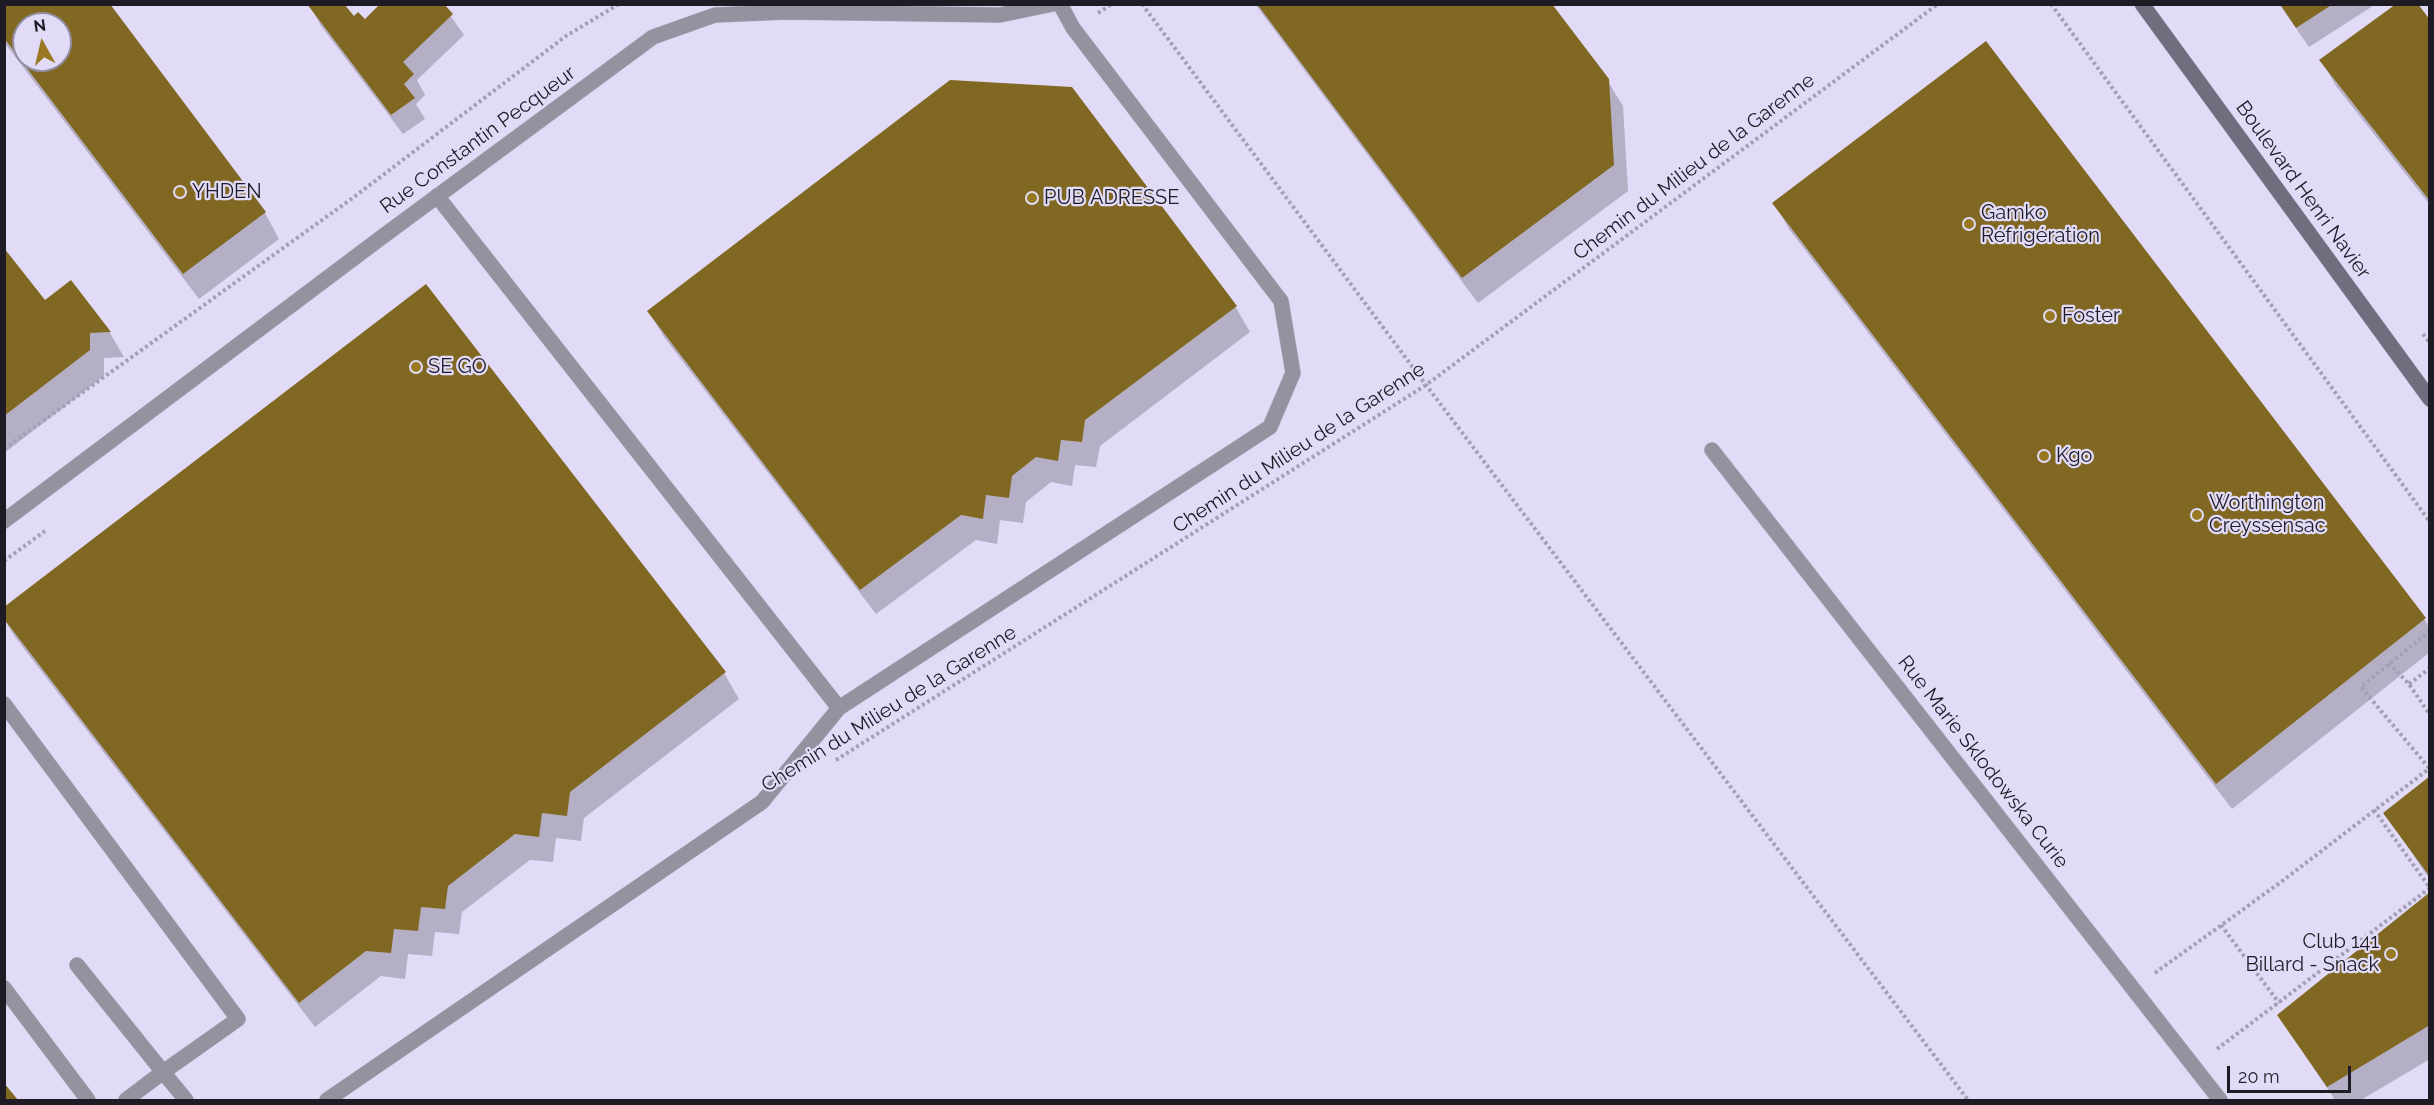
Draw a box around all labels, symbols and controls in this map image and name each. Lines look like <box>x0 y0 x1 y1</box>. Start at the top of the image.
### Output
north arrow <box>12 12 72 72</box>
text: N <box>32 15 47 36</box>
street label: Rue Constantin Pecqueur <box>376 61 580 219</box>
street label: Chemin du Milieu de la Garenne <box>1569 68 1819 266</box>
street label: Boulevard Henri Navier <box>2230 96 2376 284</box>
place label: YHDEN <box>192 180 262 204</box>
marker: YHDEN <box>173 185 187 199</box>
place label: PUB ADRESSE <box>1044 186 1179 210</box>
marker: PUB ADRESSE <box>1025 191 1039 205</box>
place label: Gamko Réfrigération <box>1981 201 2100 248</box>
marker: Gamko Réfrigération <box>1962 217 1976 231</box>
place label: Foster <box>2062 304 2120 328</box>
marker: Foster <box>2043 309 2057 323</box>
place label: SE GO <box>428 355 487 379</box>
street label: Chemin du Milieu de la Garenne <box>1168 357 1430 539</box>
marker: SE GO <box>409 360 423 374</box>
place label: Kgo <box>2056 444 2093 468</box>
marker: Kgo <box>2037 449 2051 463</box>
place label: Worthington Creyssensac <box>2209 491 2326 538</box>
marker: Worthington Creyssensac <box>2190 508 2204 522</box>
street label: Chemin du Milieu de la Garenne <box>757 620 1021 798</box>
street label: Rue Marie Sklodowska Curie <box>1893 651 2073 873</box>
place label: Club 141 Billard - Snack <box>2245 930 2379 977</box>
marker: Club 141 Billard - Snack <box>2384 947 2398 961</box>
scale bar <box>2230 1054 2354 1092</box>
text: 20 m <box>2238 1066 2280 1087</box>

